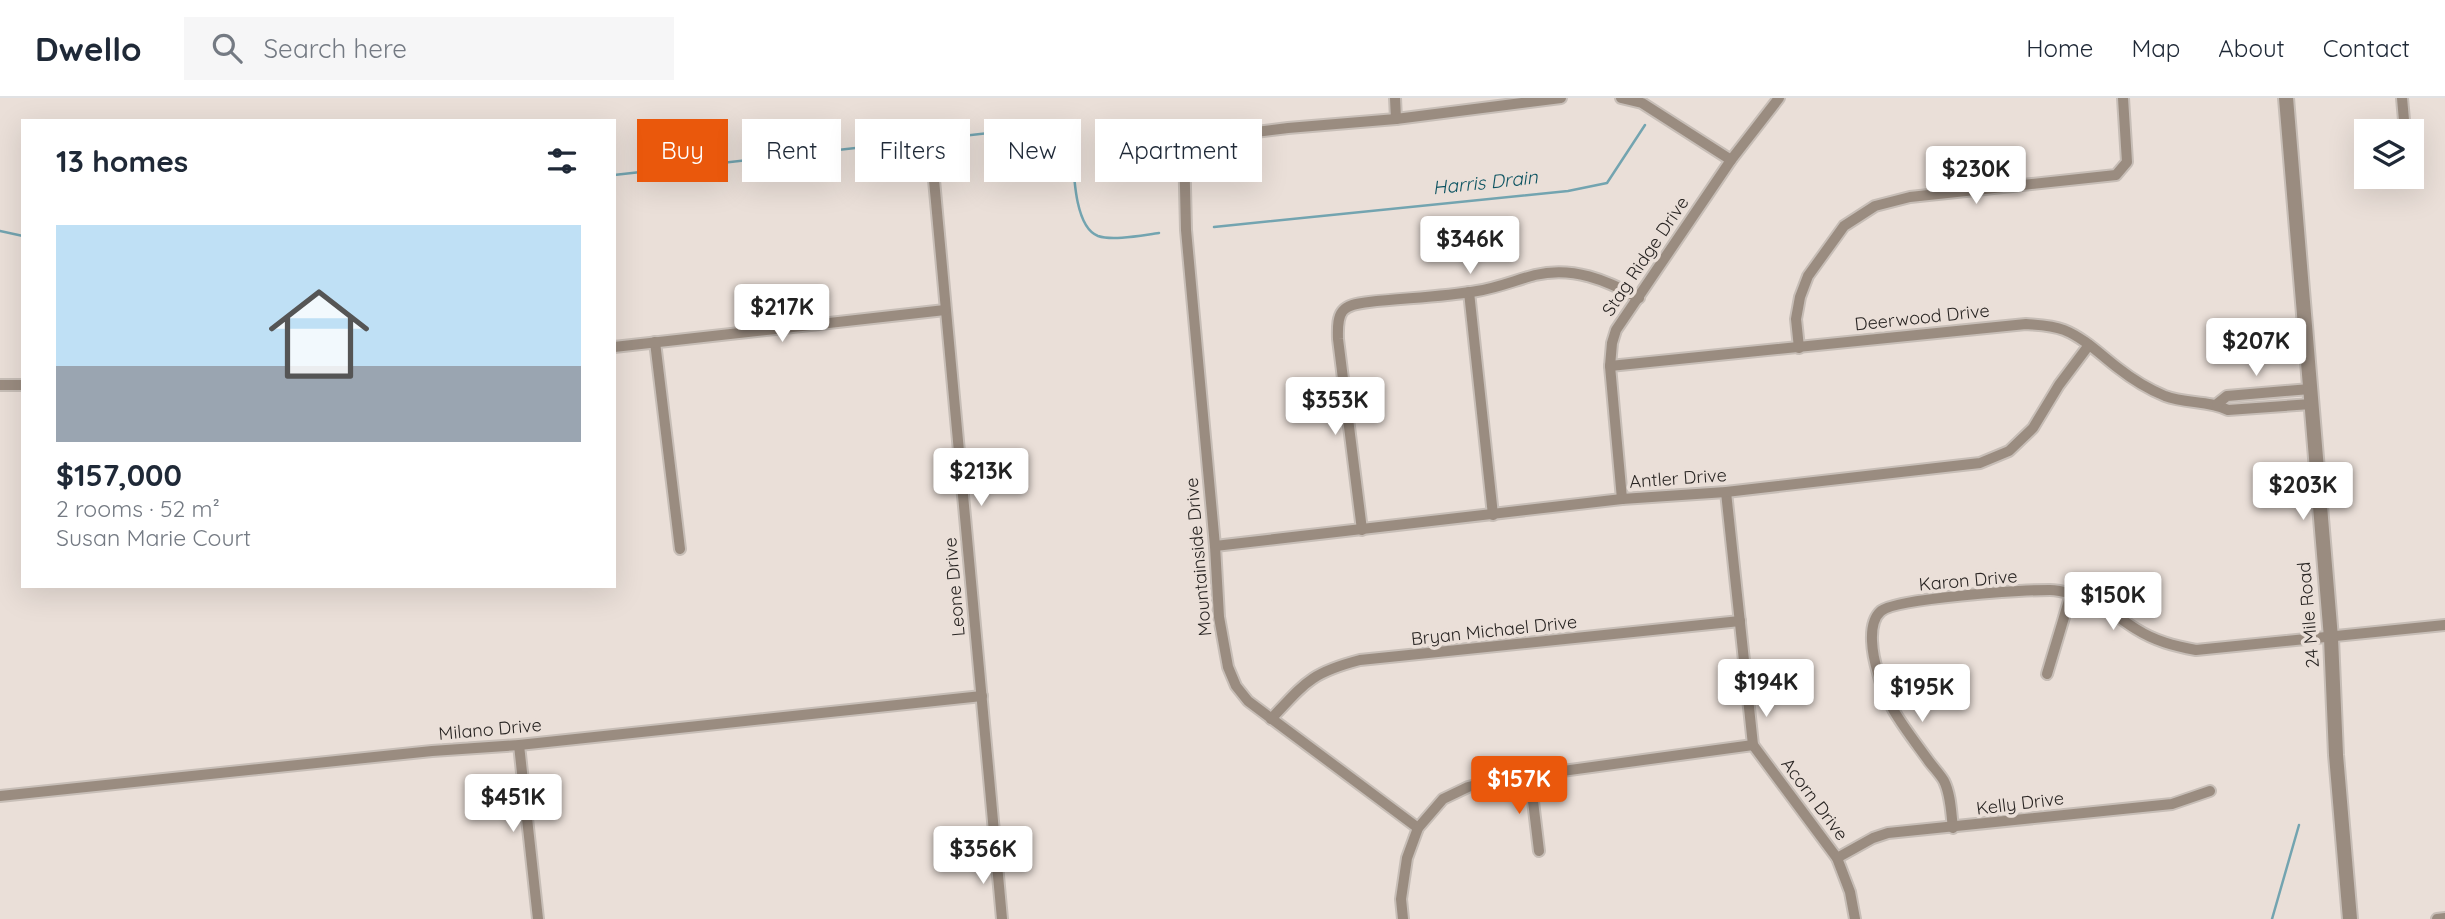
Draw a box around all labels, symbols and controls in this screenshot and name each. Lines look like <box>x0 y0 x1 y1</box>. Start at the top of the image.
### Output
search box <box>184 17 674 80</box>
text: Dwello <box>35 28 142 69</box>
icon: search <box>208 29 246 67</box>
text: Search here <box>264 32 407 65</box>
text: Home <box>2026 33 2093 63</box>
text: Map <box>2131 33 2180 63</box>
text: About <box>2218 33 2285 63</box>
text: Contact <box>2323 33 2410 63</box>
chip: Buy <box>637 119 728 182</box>
chip: Rent <box>742 119 841 182</box>
chip: Filters <box>855 119 970 182</box>
chip: New <box>984 119 1081 182</box>
chip: Apartment <box>1095 119 1262 182</box>
map controls <box>2354 119 2424 189</box>
button: layers <box>2354 119 2424 189</box>
text: 13 homes <box>56 142 188 180</box>
icon: filters <box>543 142 581 180</box>
pin: $230K <box>1927 146 2025 206</box>
text: $230K <box>1942 154 2010 183</box>
water label: Harris Drain <box>1431 164 1540 199</box>
street label: Stag Ridge Drive <box>1596 192 1694 320</box>
pin: $346K <box>1421 216 1519 276</box>
text: $346K <box>1436 224 1504 253</box>
icon: home <box>256 271 382 397</box>
pin: $217K <box>733 285 831 344</box>
text: $217K <box>750 292 814 321</box>
street label: Deerwood Drive <box>1853 298 1991 336</box>
pin: $207K <box>2207 318 2305 378</box>
text: $207K <box>2222 326 2290 355</box>
pin: $353K <box>1286 378 1384 437</box>
text: $353K <box>1302 385 1368 414</box>
pin: $213K <box>932 448 1030 508</box>
text: $157,000 <box>56 456 182 494</box>
text: $213K <box>949 456 1013 485</box>
pin: $203K <box>2254 462 2352 522</box>
street label: Antler Drive <box>1629 463 1727 493</box>
text: $203K <box>2269 470 2337 499</box>
street label: Mountainside Drive <box>1180 477 1216 637</box>
text: 2 rooms · 52 m² <box>56 494 220 523</box>
text: Susan Marie Court <box>56 523 251 552</box>
street label: Leone Drive <box>938 536 970 638</box>
street label: 24 Mile Road <box>2292 561 2324 669</box>
street label: Karon Drive <box>1918 564 2018 596</box>
pin: $150K <box>2064 573 2162 632</box>
text: $150K <box>2080 580 2146 609</box>
street label: Bryan Michael Drive <box>1410 610 1578 650</box>
pin: $194K <box>1717 660 1815 719</box>
pin: $195K <box>1873 664 1971 724</box>
text: $194K <box>1734 667 1798 696</box>
text: $195K <box>1890 672 1954 701</box>
street label: Milano Drive <box>438 713 542 745</box>
street label: Acorn Drive <box>1777 753 1853 845</box>
pin: $157K <box>1470 756 1568 816</box>
text: $157K <box>1487 764 1551 793</box>
pin: $451K <box>464 774 562 834</box>
text: $451K <box>481 782 545 811</box>
street label: Kelly Drive <box>1975 786 2065 820</box>
pin: $356K <box>934 826 1032 886</box>
text: $356K <box>949 834 1017 863</box>

